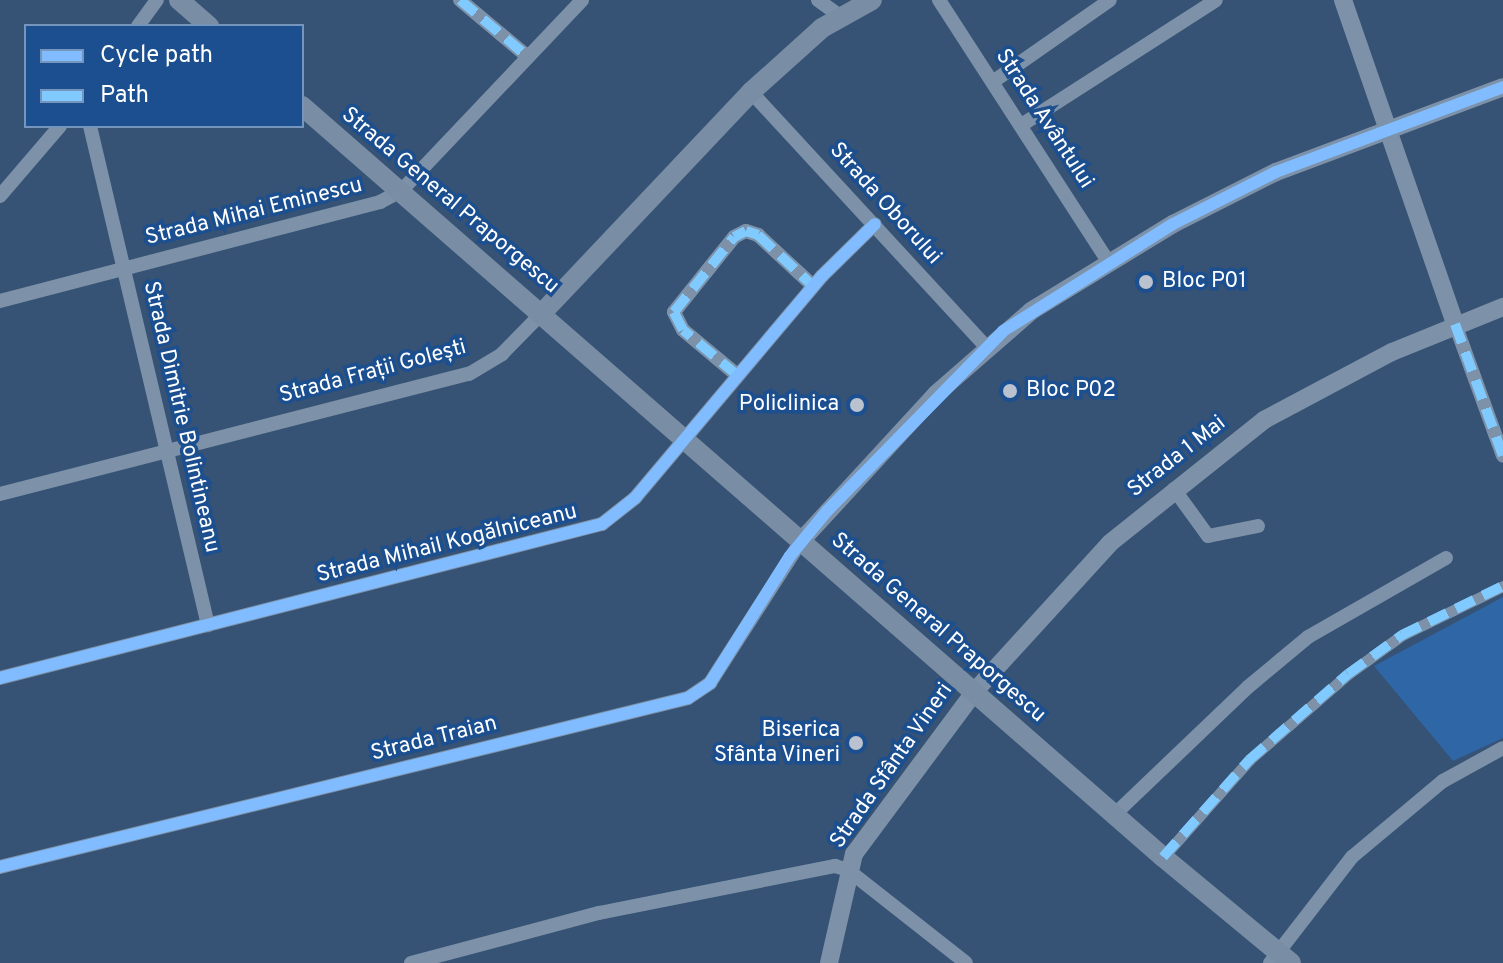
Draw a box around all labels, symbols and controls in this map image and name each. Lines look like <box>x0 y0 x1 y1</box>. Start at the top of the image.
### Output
legend <box>24 24 304 128</box>
text: Cycle path <box>100 41 213 71</box>
street label: Strada Avântului <box>989 44 1099 194</box>
text: Path <box>100 81 149 111</box>
street label: Strada General Praporgescu <box>336 102 564 300</box>
street label: Strada Oborului <box>823 138 947 270</box>
street label: Strada Mihai Eminescu <box>143 172 365 252</box>
place label: Bloc P01 <box>1162 269 1247 295</box>
marker: Bloc P01 <box>1137 273 1155 291</box>
street label: Strada Dimitrie Bolintineanu <box>137 279 225 555</box>
street label: Strada Frații Golești <box>277 334 469 410</box>
place label: Bloc P02 <box>1026 378 1116 404</box>
marker: Bloc P02 <box>1001 382 1019 400</box>
place label: Policlinica <box>739 392 839 418</box>
marker: Policlinica <box>846 394 868 416</box>
street label: Strada 1 Mai <box>1123 411 1231 503</box>
street label: Strada Mihail Kogălniceanu <box>314 499 580 589</box>
street label: Strada General Praporgescu <box>825 527 1051 729</box>
street label: Strada Sfânta Vineri <box>825 678 959 854</box>
street label: Strada Traian <box>368 710 500 768</box>
place label: Biserica Sfânta Vineri <box>713 717 840 768</box>
marker: Biserica Sfânta Vineri <box>847 734 865 752</box>

